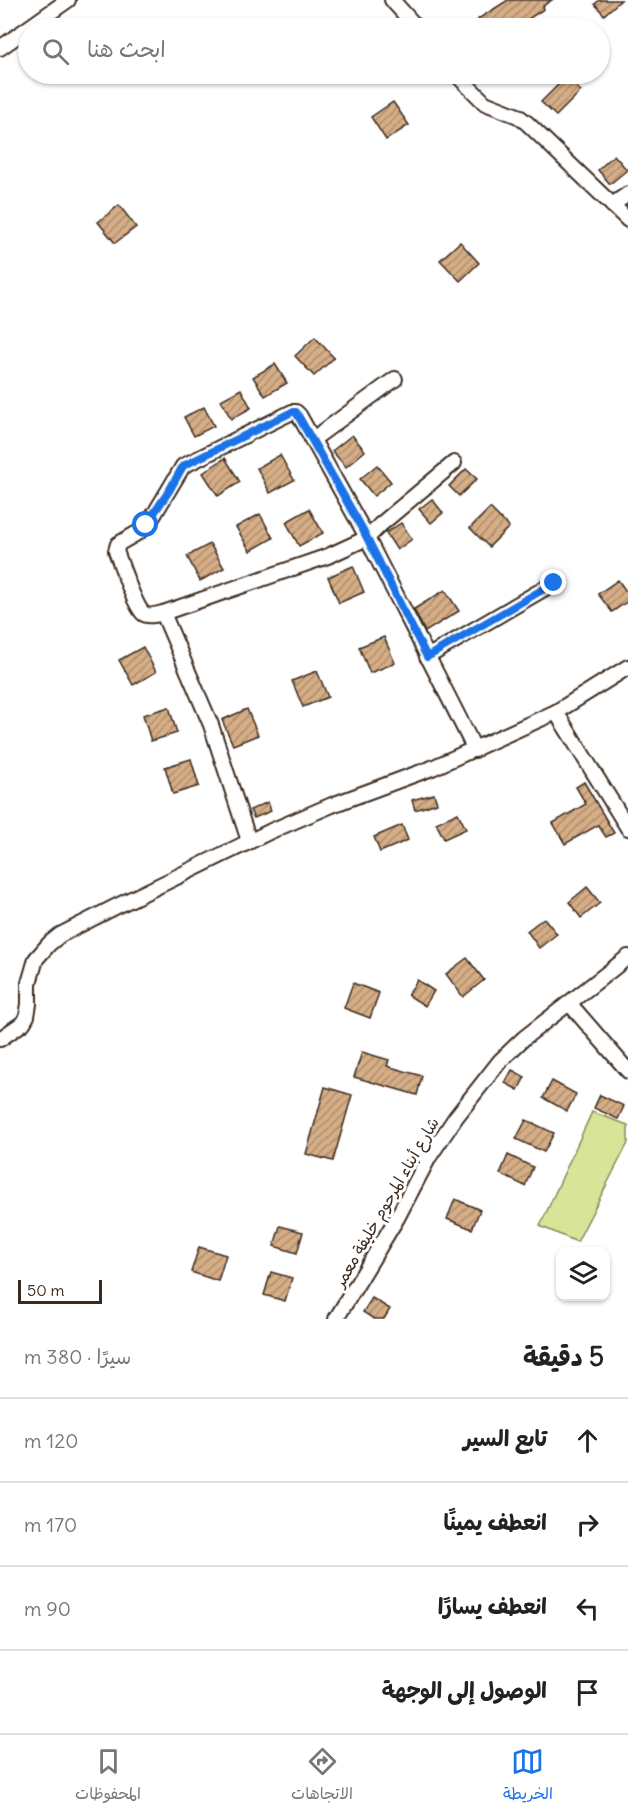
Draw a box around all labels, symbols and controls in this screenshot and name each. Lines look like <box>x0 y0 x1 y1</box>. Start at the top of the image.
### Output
search box <box>18 18 610 84</box>
icon: search <box>39 35 72 68</box>
text: ابحث هنا <box>87 35 166 63</box>
route start <box>132 511 158 537</box>
route end <box>540 569 566 595</box>
street label: شارع أبناء المرحوم خليفة معمر <box>328 1114 445 1294</box>
map controls <box>556 1247 610 1301</box>
button: layers <box>556 1247 610 1301</box>
scale bar <box>18 1277 102 1304</box>
text: 50 m <box>27 1280 65 1300</box>
text: 5 دقيقة <box>523 1340 604 1373</box>
text: سيرًا · 380 m <box>24 1344 131 1369</box>
text: تابع السير <box>463 1424 547 1452</box>
icon: ahead <box>571 1424 604 1457</box>
text: 120 m <box>24 1428 78 1453</box>
text: انعطف يمينًا <box>444 1508 547 1536</box>
icon: right <box>571 1508 604 1541</box>
text: 170 m <box>24 1512 77 1537</box>
text: انعطف يسارًا <box>438 1592 547 1620</box>
icon: left <box>571 1592 604 1625</box>
text: 90 m <box>24 1596 71 1621</box>
text: الوصول إلى الوجهة <box>382 1676 547 1704</box>
icon: arrive <box>571 1676 604 1709</box>
tab: المحفوظات <box>75 1745 141 1808</box>
tab: الاتجاهات <box>291 1745 353 1808</box>
tab: الخريطة <box>503 1745 553 1808</box>

